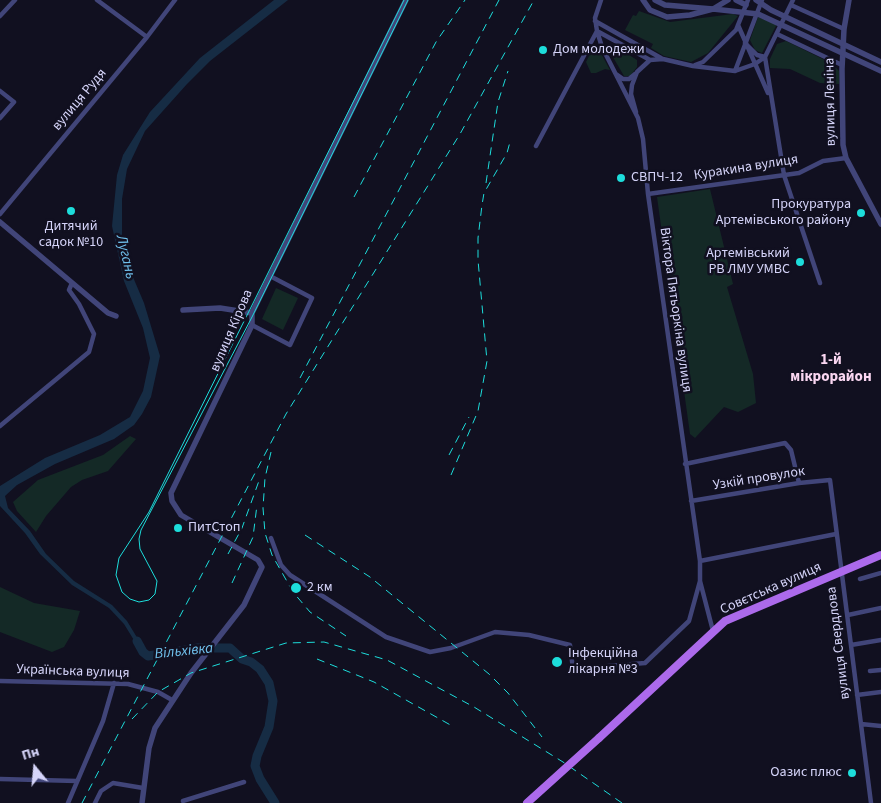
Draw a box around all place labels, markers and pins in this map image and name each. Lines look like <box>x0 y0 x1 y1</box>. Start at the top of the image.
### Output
place label: Дом молодежи <box>553 42 645 58</box>
marker: Дом молодежи <box>537 44 549 56</box>
place label: СВПЧ-12 <box>631 170 683 186</box>
marker: СВПЧ-12 <box>615 172 627 184</box>
place label: Прокуратура Артемівського району <box>716 197 851 230</box>
marker: Дитячий садок №10 <box>65 205 77 217</box>
marker: Прокуратура Артемівського району <box>855 207 867 219</box>
place label: Дитячий садок №10 <box>39 219 103 252</box>
place label: Артемівський РВ ЛМУ УМВС <box>706 246 790 278</box>
marker: Артемівський РВ ЛМУ УМВС <box>794 256 806 268</box>
place label: ПитСтоп <box>188 520 241 536</box>
marker: ПитСтоп <box>172 522 184 534</box>
place label: 2 км <box>307 580 333 596</box>
marker: 2 км <box>289 581 303 595</box>
place label: Інфекційна лікарня №3 <box>568 646 638 679</box>
marker: Інфекційна лікарня №3 <box>550 655 564 669</box>
place label: Оазис плюс <box>770 765 842 781</box>
marker: Оазис плюс <box>846 767 858 779</box>

